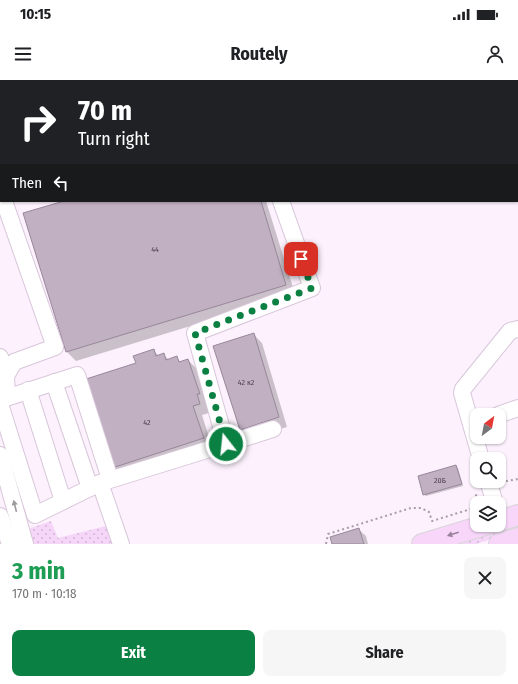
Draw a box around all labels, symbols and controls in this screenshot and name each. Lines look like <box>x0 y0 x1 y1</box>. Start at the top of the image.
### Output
text: 10:15 <box>20 5 51 23</box>
icon: menu <box>12 43 34 65</box>
text: Routely <box>230 43 288 65</box>
icon: person <box>484 43 506 65</box>
text: 70 m <box>78 94 132 127</box>
icon: right <box>12 96 64 148</box>
text: Turn right <box>78 128 150 150</box>
icon: left <box>50 172 72 194</box>
text: Then <box>12 174 42 192</box>
pin <box>284 242 318 276</box>
house number: 44 <box>151 245 159 254</box>
icon: arrive <box>290 248 312 270</box>
house number: 42 к2 <box>238 378 255 387</box>
north arrow <box>470 408 506 444</box>
map controls <box>470 408 506 532</box>
house number: 42 <box>143 418 151 427</box>
position arrow <box>205 423 247 465</box>
button: search <box>470 452 506 488</box>
house number: 20Б <box>434 476 446 485</box>
button: layers <box>470 496 506 532</box>
one-way arrow <box>12 500 18 512</box>
one-way arrow <box>447 532 459 538</box>
text: 3 min <box>12 557 65 585</box>
button: close <box>464 557 506 599</box>
text: 170 m · 10:18 <box>12 586 77 601</box>
button: Exit <box>12 630 255 676</box>
button: Share <box>263 630 506 676</box>

